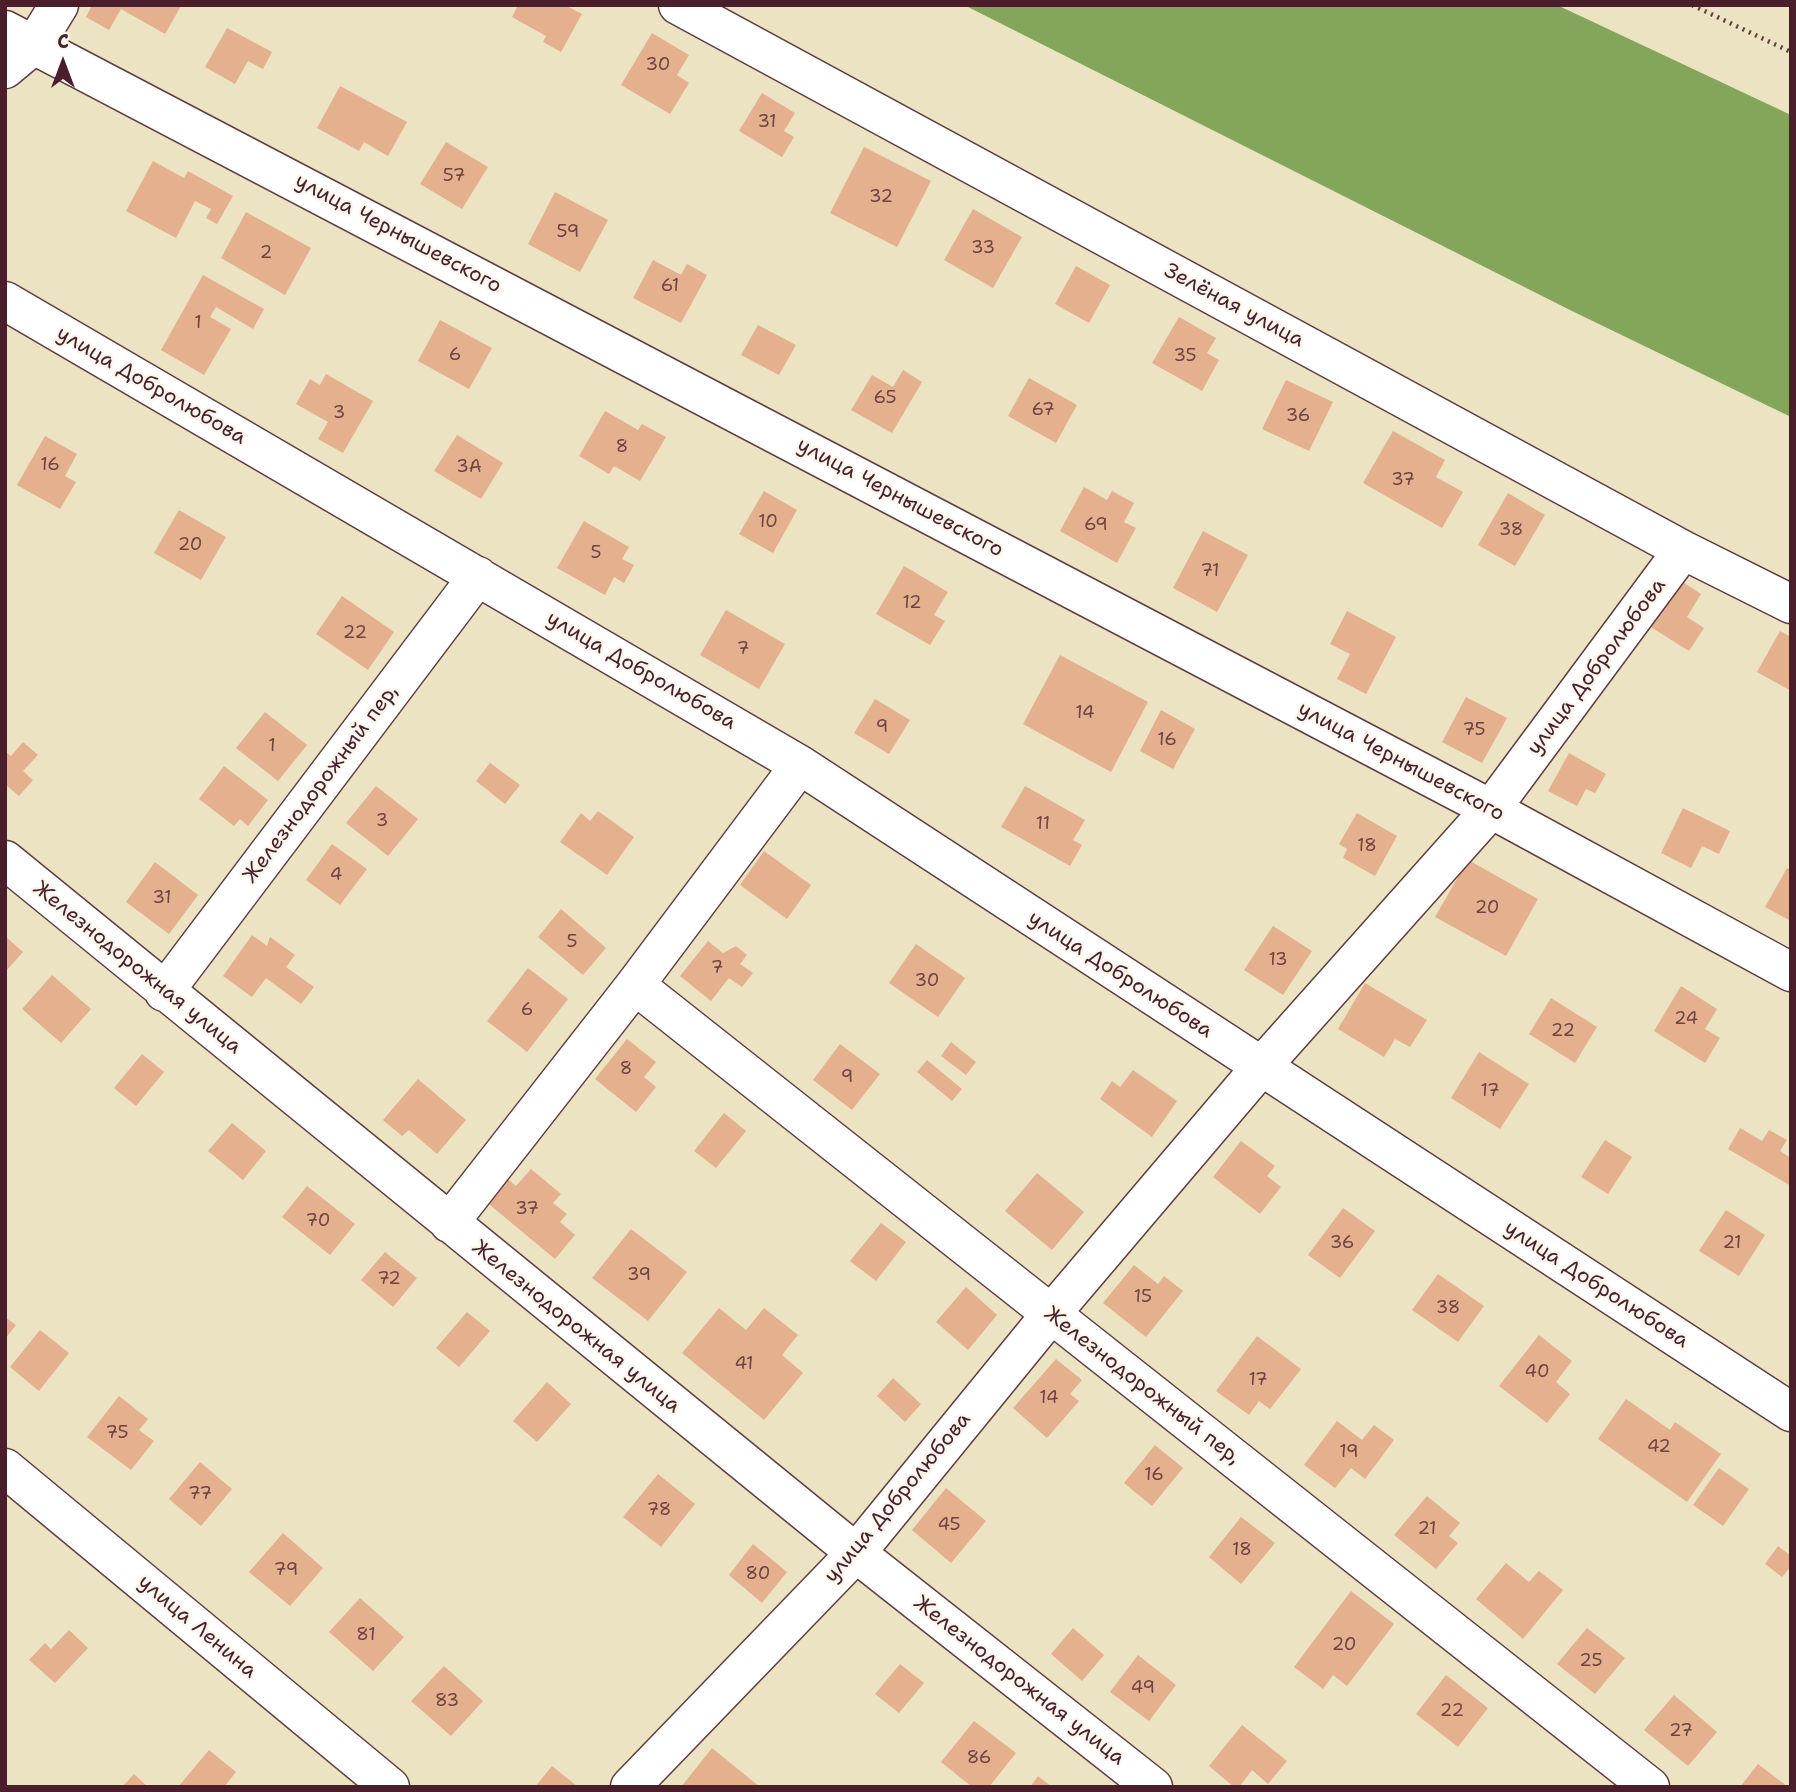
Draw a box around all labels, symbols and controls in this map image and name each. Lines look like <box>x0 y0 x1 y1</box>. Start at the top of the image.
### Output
north arrow <box>28 28 98 98</box>
text: С <box>57 29 69 54</box>
house number: 30 <box>646 54 670 76</box>
house number: 31 <box>757 111 777 133</box>
house number: 57 <box>443 165 465 187</box>
street label: улица Чернышевского <box>290 169 506 299</box>
house number: 32 <box>869 186 893 208</box>
house number: 59 <box>557 221 579 243</box>
house number: 33 <box>971 237 995 259</box>
house number: 2 <box>260 242 272 264</box>
street label: Зелёная улица <box>1160 258 1308 354</box>
house number: 61 <box>661 275 679 297</box>
house number: 1 <box>194 312 202 334</box>
street label: улица Добролюбова <box>52 321 250 451</box>
house number: 6 <box>449 344 461 366</box>
house number: 35 <box>1173 345 1197 367</box>
house number: 65 <box>874 387 896 409</box>
house number: 67 <box>1031 399 1055 421</box>
house number: 3 <box>333 402 345 424</box>
house number: 36 <box>1286 405 1310 427</box>
street label: улица Чернышевского <box>792 433 1008 563</box>
house number: 8 <box>616 436 628 458</box>
house number: 16 <box>40 454 60 476</box>
house number: 3А <box>456 456 482 478</box>
house number: 37 <box>1391 469 1415 491</box>
house number: 10 <box>758 511 778 533</box>
house number: 69 <box>1084 514 1108 536</box>
house number: 38 <box>1499 519 1523 541</box>
house number: 20 <box>178 534 202 556</box>
house number: 5 <box>590 542 602 564</box>
house number: 71 <box>1200 560 1220 582</box>
street label: улица Добролюбова <box>1522 574 1672 760</box>
house number: 12 <box>902 592 922 614</box>
street label: улица Добролюбова <box>542 606 740 736</box>
house number: 22 <box>343 622 367 644</box>
house number: 7 <box>737 638 749 660</box>
street label: Железнодорожный пер, <box>238 680 404 888</box>
street label: улица Чернышевского <box>1293 697 1509 827</box>
house number: 14 <box>1075 702 1095 724</box>
house number: 9 <box>876 716 888 738</box>
house number: 75 <box>1463 719 1485 741</box>
house number: 16 <box>1157 729 1177 751</box>
house number: 1 <box>268 735 276 757</box>
house number: 3 <box>376 810 388 832</box>
house number: 11 <box>1036 813 1050 835</box>
house number: 18 <box>1357 835 1377 857</box>
house number: 4 <box>330 864 342 886</box>
street label: Железнодорожная улица <box>28 876 246 1060</box>
house number: 31 <box>152 887 172 909</box>
house number: 20 <box>1475 897 1499 919</box>
street label: улица Добролюбова <box>1023 906 1217 1044</box>
house number: 5 <box>566 931 578 953</box>
house number: 13 <box>1268 949 1288 971</box>
house number: 7 <box>711 957 723 979</box>
house number: 30 <box>915 970 939 992</box>
house number: 6 <box>521 999 533 1021</box>
house number: 24 <box>1674 1008 1698 1030</box>
house number: 22 <box>1551 1020 1575 1042</box>
house number: 8 <box>620 1058 632 1080</box>
house number: 9 <box>841 1066 853 1088</box>
house number: 17 <box>1480 1080 1500 1102</box>
house number: 37 <box>515 1198 539 1220</box>
house number: 70 <box>306 1210 330 1232</box>
street label: улица Добролюбова <box>1499 1216 1693 1354</box>
house number: 36 <box>1330 1232 1354 1254</box>
house number: 21 <box>1722 1232 1742 1254</box>
street label: Железнодорожная улица <box>467 1235 685 1419</box>
house number: 39 <box>627 1264 651 1286</box>
house number: 72 <box>377 1268 401 1290</box>
house number: 15 <box>1134 1286 1152 1308</box>
house number: 38 <box>1436 1297 1460 1319</box>
street label: Железнодорожный пер, <box>1039 1301 1245 1471</box>
house number: 41 <box>734 1353 754 1375</box>
house number: 40 <box>1524 1361 1550 1383</box>
house number: 17 <box>1248 1369 1268 1391</box>
house number: 14 <box>1039 1387 1059 1409</box>
street label: улица Добролюбова <box>819 1408 977 1588</box>
house number: 75 <box>106 1422 128 1444</box>
house number: 42 <box>1647 1436 1671 1458</box>
house number: 19 <box>1339 1441 1359 1463</box>
house number: 16 <box>1144 1464 1164 1486</box>
house number: 77 <box>188 1483 212 1505</box>
house number: 78 <box>647 1499 671 1521</box>
house number: 45 <box>937 1514 961 1536</box>
house number: 21 <box>1417 1518 1437 1540</box>
house number: 18 <box>1232 1539 1252 1561</box>
house number: 79 <box>274 1559 298 1581</box>
house number: 80 <box>746 1563 770 1585</box>
street label: улица Ленина <box>132 1570 262 1684</box>
street label: Железнодорожная улица <box>908 1591 1130 1771</box>
house number: 81 <box>356 1624 376 1646</box>
house number: 20 <box>1332 1634 1356 1656</box>
house number: 25 <box>1579 1650 1603 1672</box>
house number: 49 <box>1131 1677 1155 1699</box>
house number: 83 <box>435 1690 459 1712</box>
house number: 22 <box>1440 1700 1464 1722</box>
house number: 27 <box>1669 1720 1693 1742</box>
house number: 86 <box>967 1747 991 1769</box>

